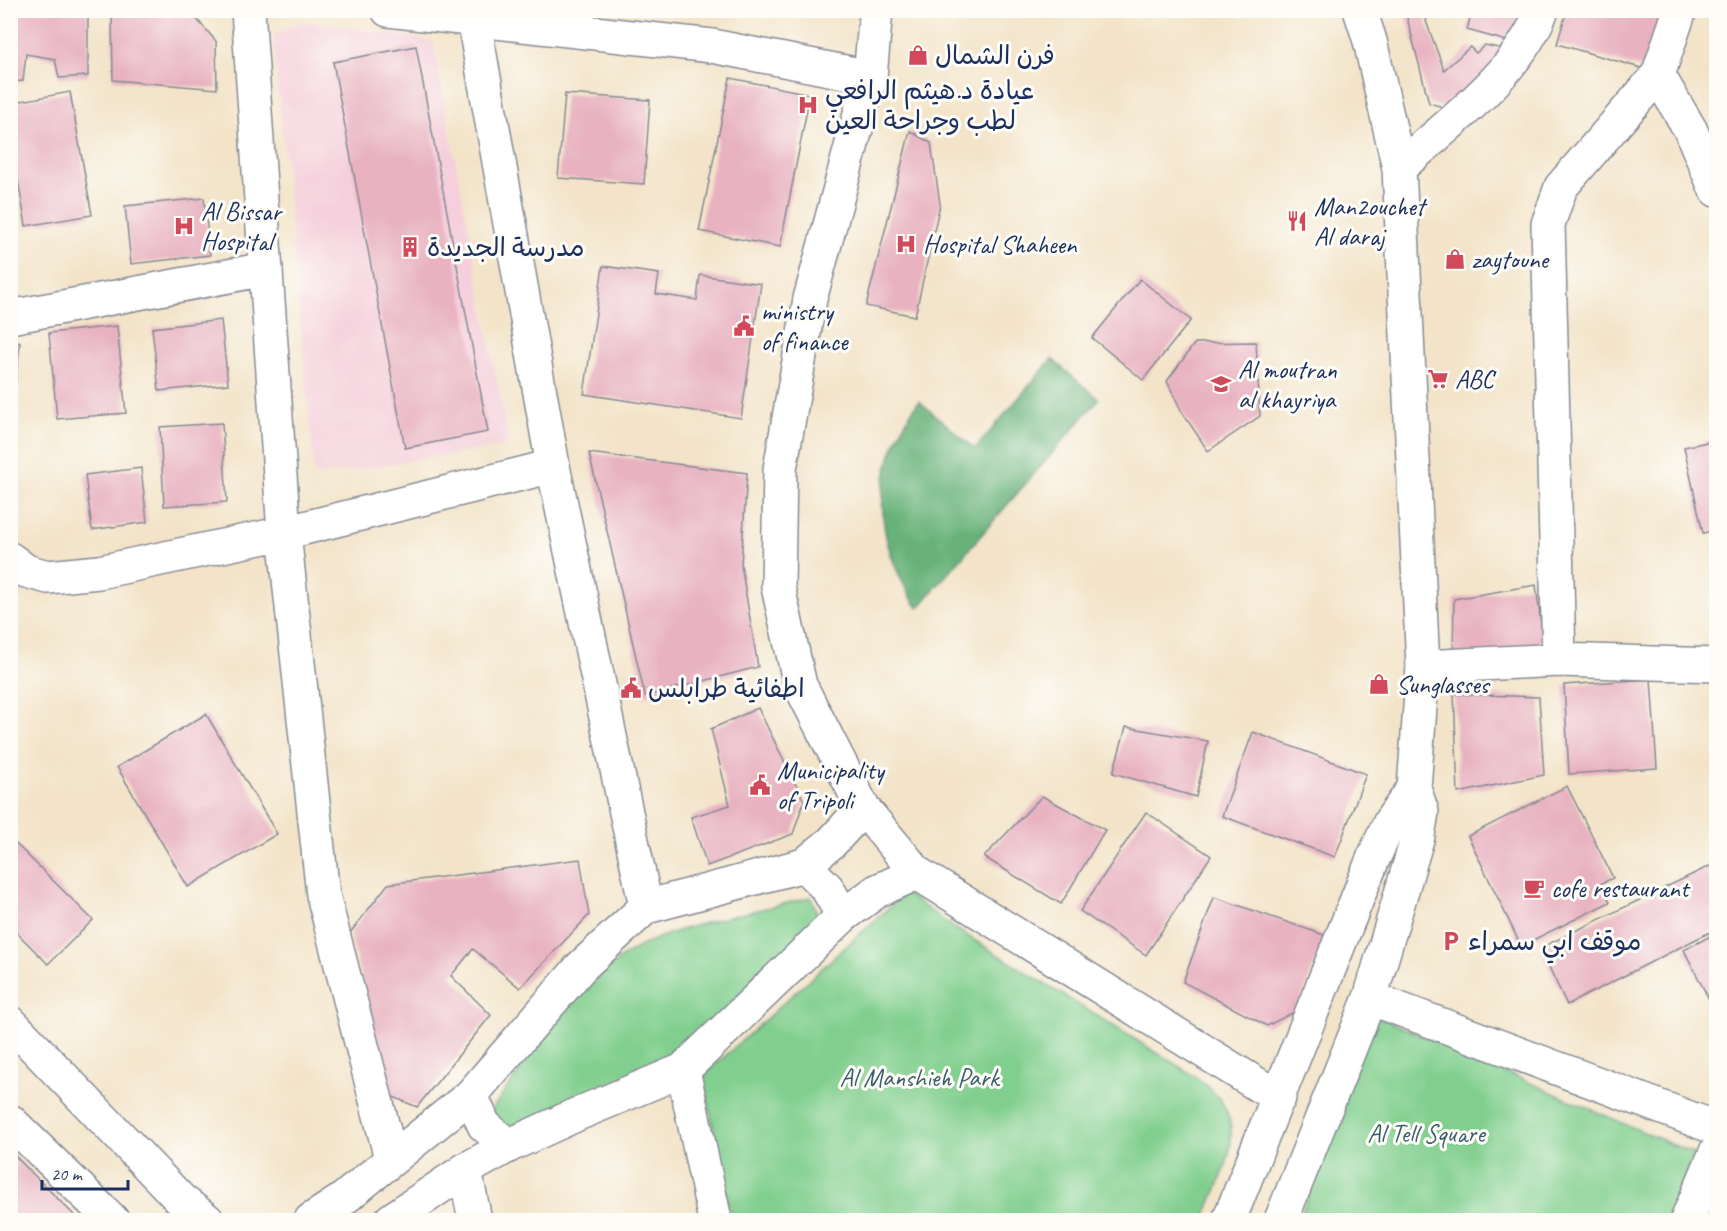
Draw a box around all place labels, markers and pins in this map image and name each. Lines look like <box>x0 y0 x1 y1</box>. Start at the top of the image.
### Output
place label: فرن الشمال <box>935 39 1055 72</box>
shop icon: فرن الشمال <box>906 43 930 67</box>
place label: عيادة د.هيثم الرافعي لطب وجراحة العين <box>825 74 1034 137</box>
hospital icon: عيادة د.هيثم الرافعي لطب وجراحة العين <box>796 93 820 117</box>
place label: Man2ouchet Al daraj <box>1314 190 1428 253</box>
place label: Al Bissar Hospital <box>201 195 284 258</box>
restaurant icon: Man2ouchet Al daraj <box>1285 209 1309 233</box>
hospital icon: Al Bissar Hospital <box>172 214 196 238</box>
place label: Hospital Shaheen <box>923 228 1078 261</box>
place label: مدرسة الجديدة <box>427 231 585 264</box>
hospital icon: Hospital Shaheen <box>894 232 918 256</box>
building icon: مدرسة الجديدة <box>398 235 422 259</box>
place label: zaytoune <box>1472 243 1551 276</box>
shop icon: zaytoune <box>1443 247 1467 271</box>
place label: ministry of finance <box>761 295 849 358</box>
public building icon: ministry of finance <box>732 314 756 338</box>
place label: Al moutran al khayriya <box>1238 353 1337 416</box>
place label: ABC <box>1455 363 1497 396</box>
supermarket icon: ABC <box>1426 367 1450 391</box>
school or university icon: Al moutran al khayriya <box>1209 372 1233 396</box>
place label: Sunglasses <box>1396 668 1491 701</box>
place label: اطفائية طرابلس <box>648 672 805 705</box>
shop icon: Sunglasses <box>1367 672 1391 696</box>
public building icon: اطفائية طرابلس <box>619 676 643 700</box>
place label: Municipality of Tripoli <box>777 754 886 817</box>
public building icon: Municipality of Tripoli <box>748 773 772 797</box>
place label: cofe restaurant <box>1551 872 1691 905</box>
cafe icon: cofe restaurant <box>1522 876 1546 900</box>
place label: موقف ابي سمراء <box>1468 925 1641 964</box>
parking icon: موقف ابي سمراء <box>1439 929 1463 953</box>

